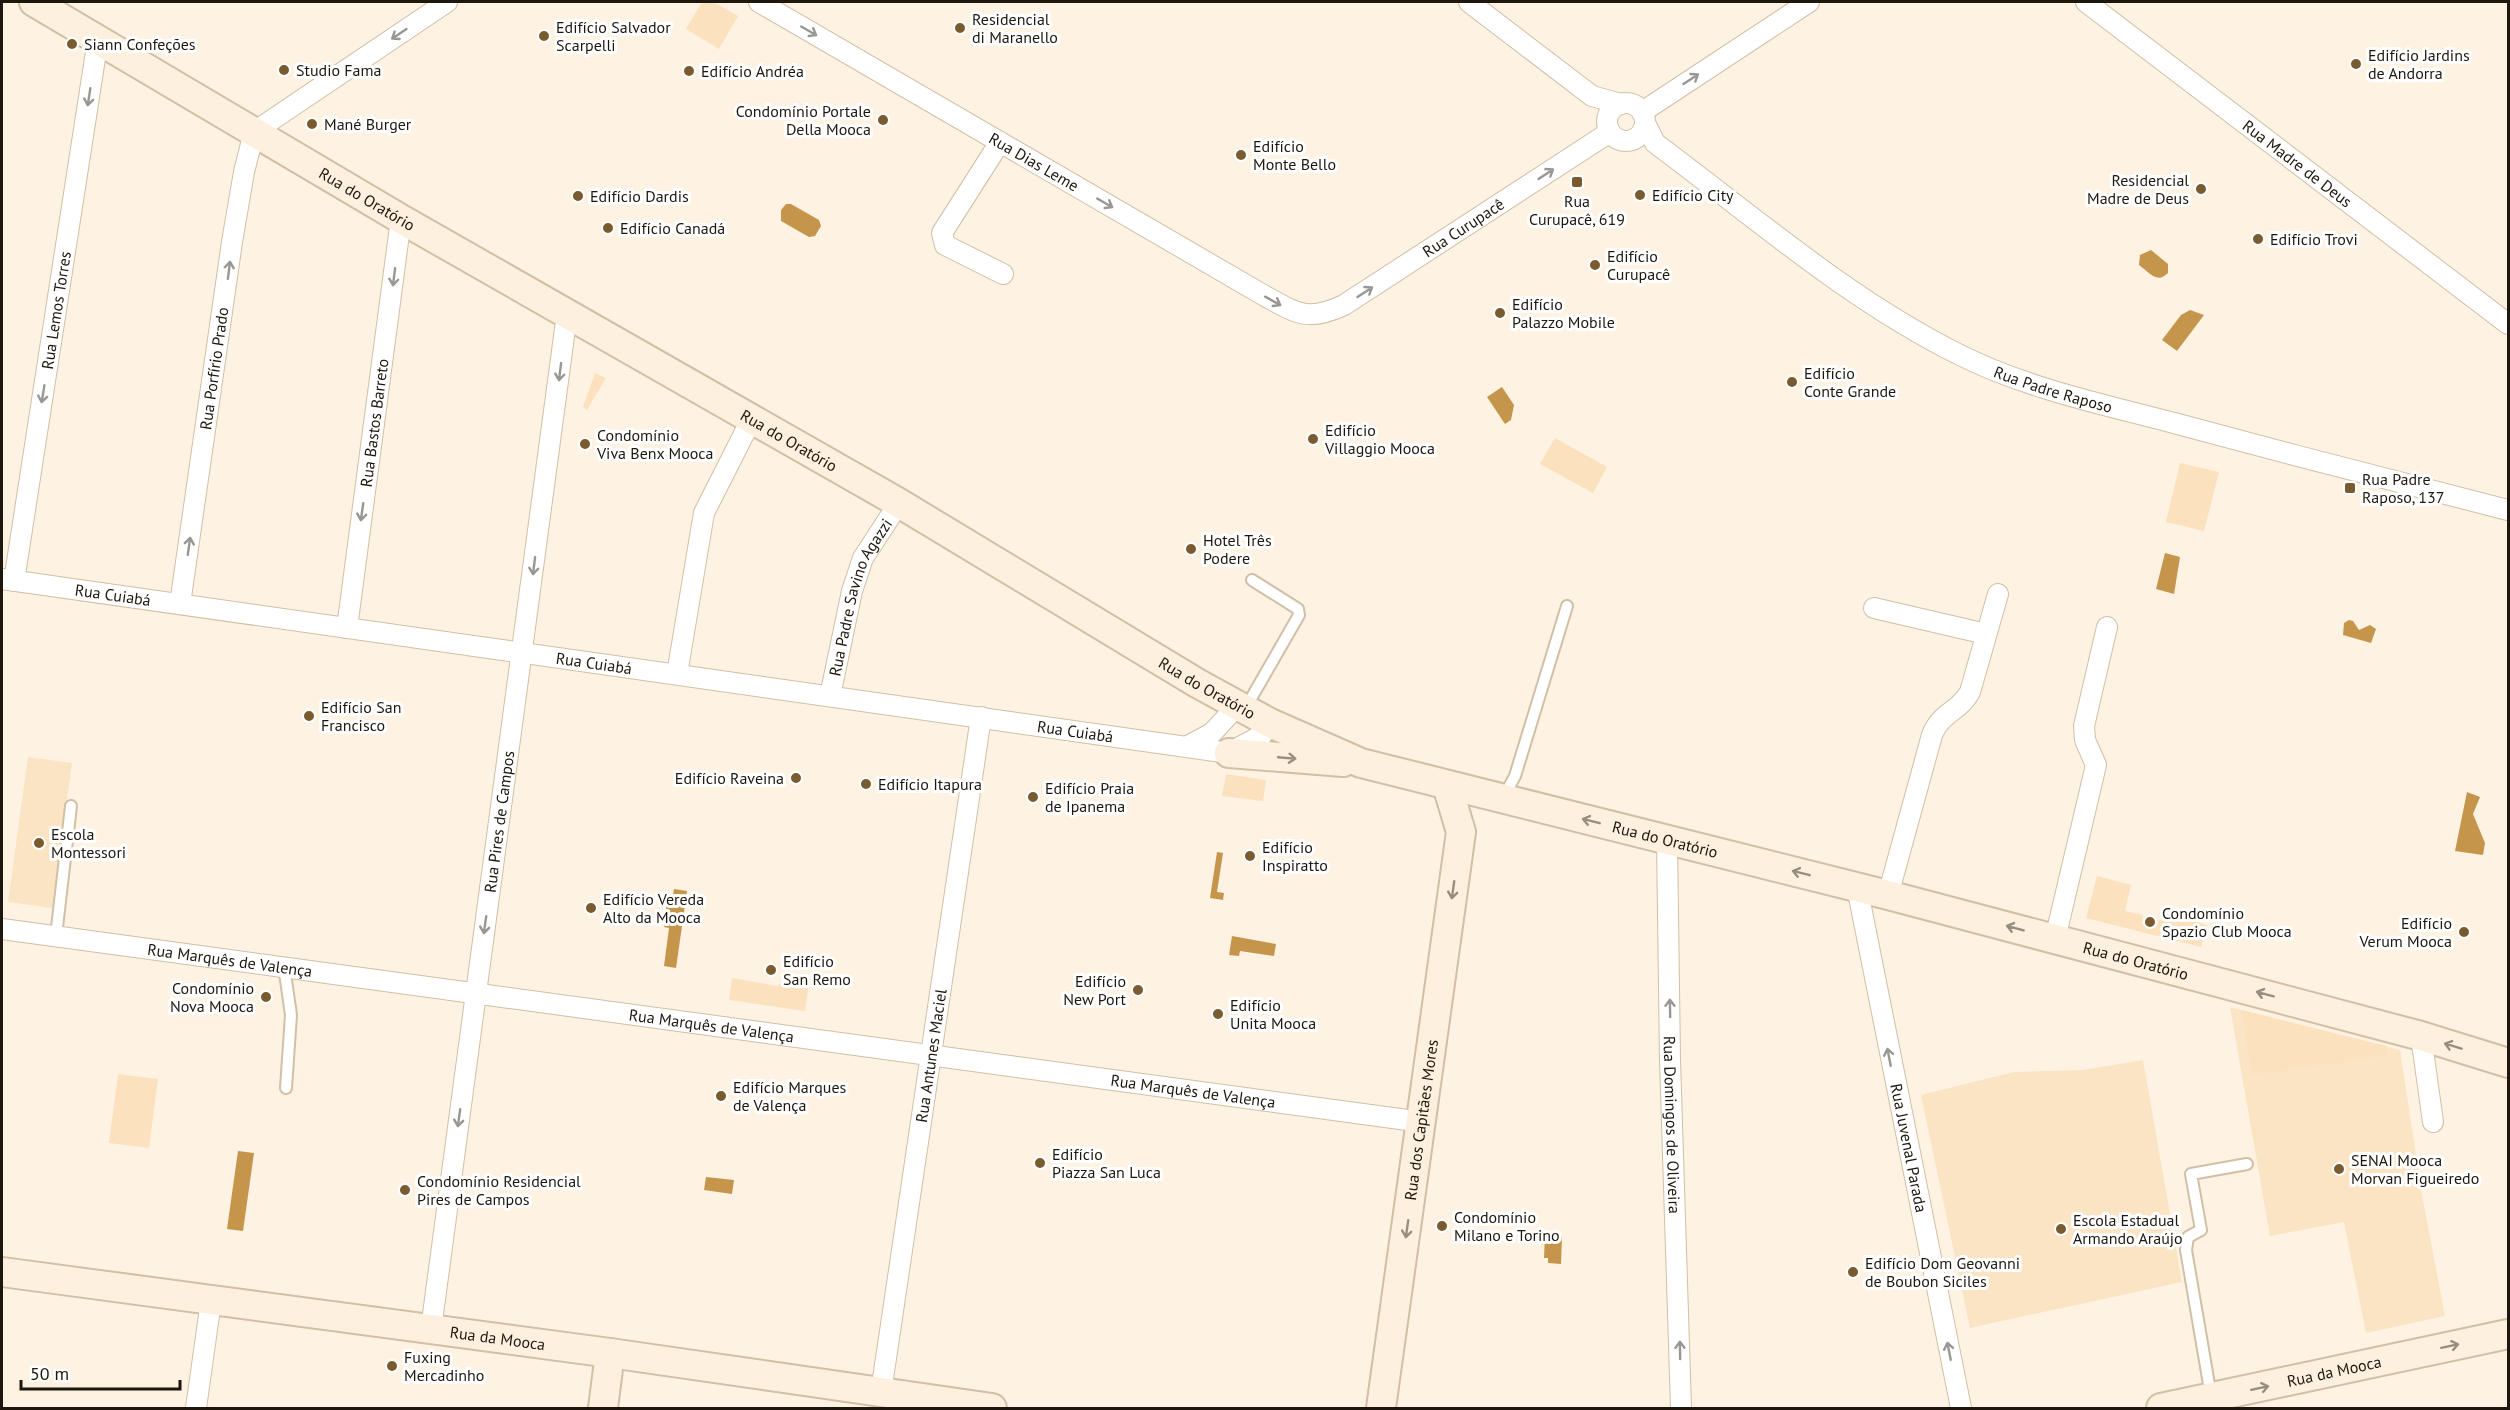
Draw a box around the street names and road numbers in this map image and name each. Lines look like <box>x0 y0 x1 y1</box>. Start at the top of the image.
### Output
street label: Rua Madre de Deus <box>2239 115 2356 212</box>
street label: Rua Dias Leme <box>985 128 1082 196</box>
street label: Rua do Oratório <box>315 163 419 235</box>
street label: Rua Curupacê <box>1419 194 1508 261</box>
street label: Rua Lemos Torres <box>37 250 75 371</box>
street label: Rua Porfírio Prado <box>195 306 233 431</box>
street label: Rua Bastos Barreto <box>356 357 392 488</box>
street label: Rua Padre Raposo <box>1991 361 2115 417</box>
street label: Rua do Oratório <box>737 405 841 476</box>
street label: Rua Padre Savino Agazzi <box>824 515 896 678</box>
street label: Rua Cuiabá <box>74 579 152 610</box>
street label: Rua Cuiabá <box>555 648 633 678</box>
street label: Rua do Oratório <box>1155 652 1259 723</box>
street label: Rua Cuiabá <box>1036 716 1115 746</box>
street label: Rua Pires de Campos <box>480 749 518 894</box>
street label: Rua do Oratório <box>1610 816 1720 862</box>
street label: Rua do Oratório <box>2081 937 2191 984</box>
street label: Rua Marquês de Valença <box>146 939 314 981</box>
street label: Rua Antunes Maciel <box>911 987 951 1124</box>
street label: Rua Marquês de Valença <box>628 1004 795 1047</box>
street label: Rua Domingos de Oliveira <box>1660 1036 1685 1214</box>
street label: Rua dos Capitães Mores <box>1400 1038 1442 1202</box>
street label: Rua Marquês de Valença <box>1109 1070 1277 1112</box>
street label: Rua Juvenal Parada <box>1886 1082 1932 1214</box>
street label: Rua da Mooca <box>449 1322 547 1354</box>
street label: Rua da Mooca <box>2285 1351 2383 1391</box>

